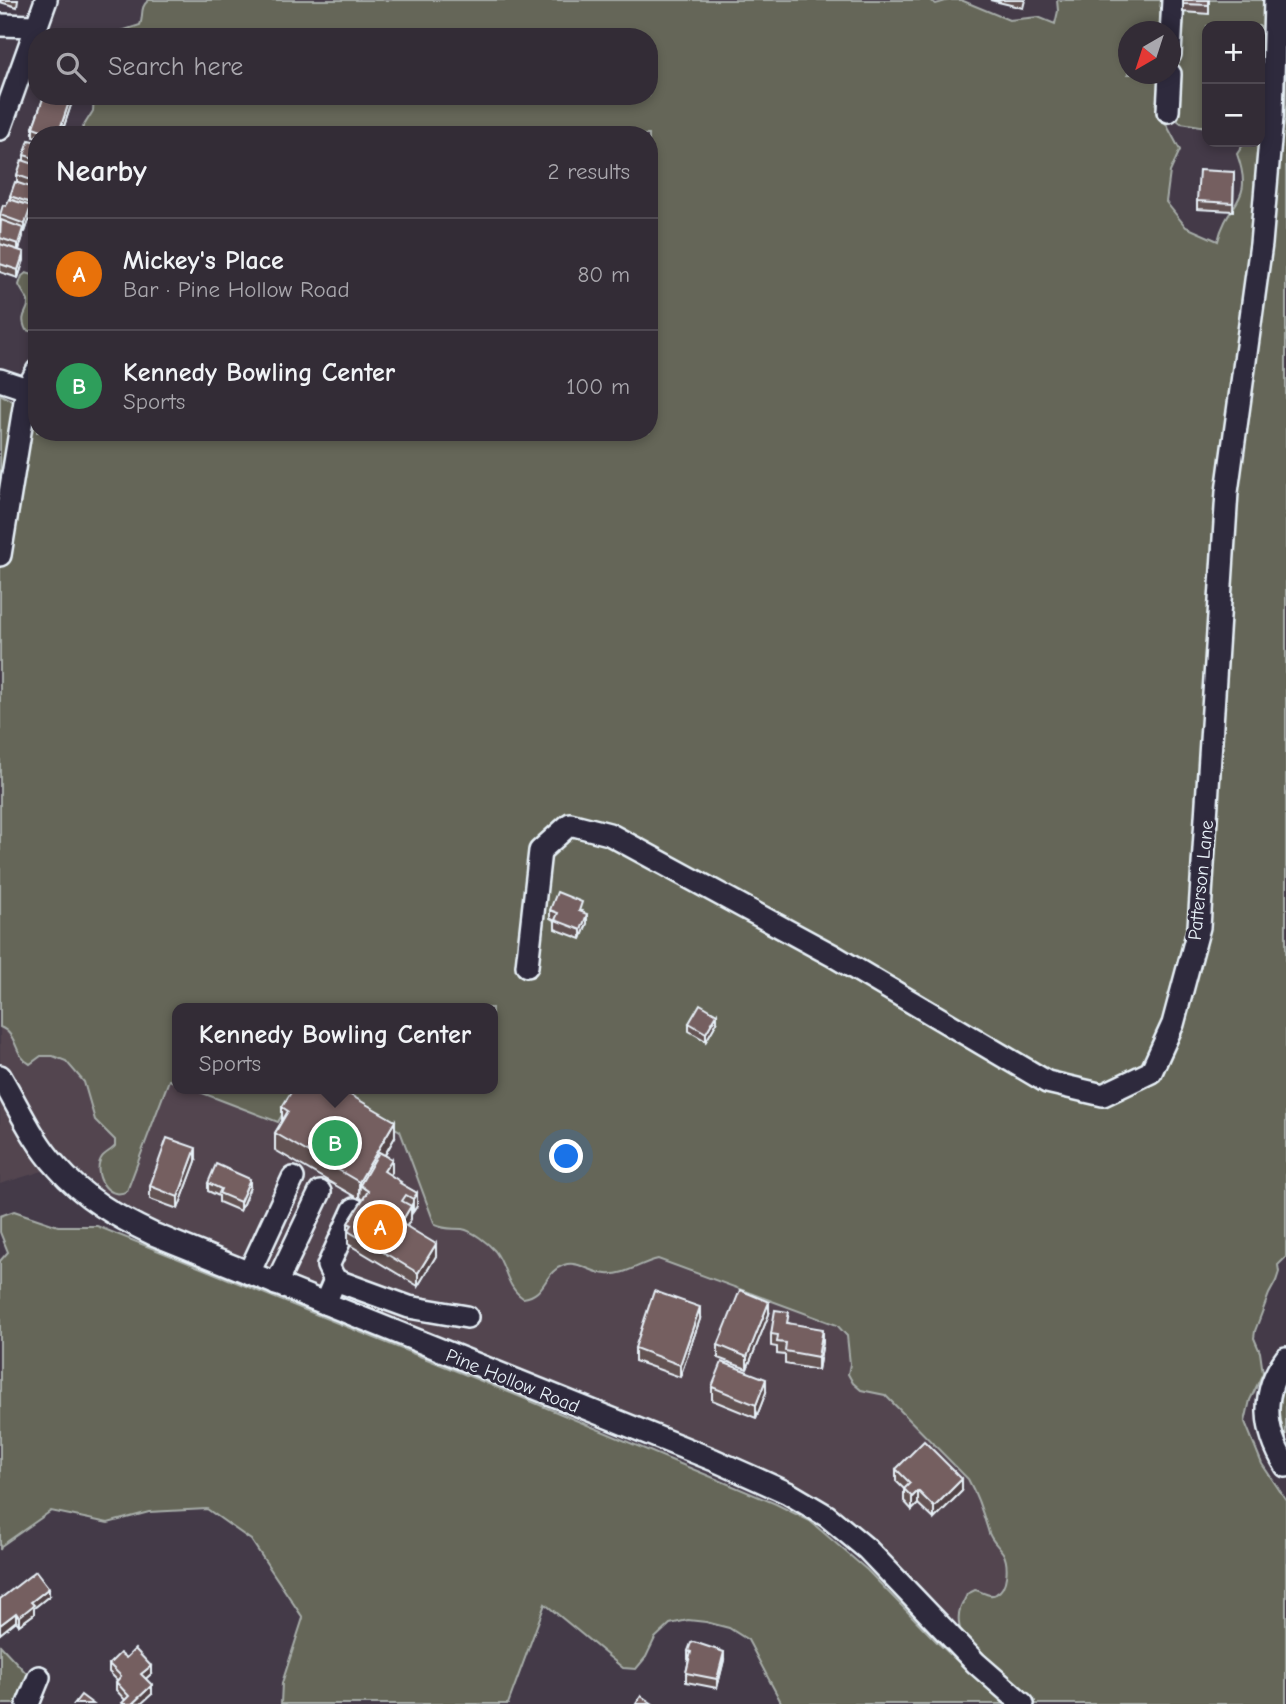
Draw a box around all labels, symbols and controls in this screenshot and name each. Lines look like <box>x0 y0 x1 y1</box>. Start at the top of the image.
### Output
north arrow <box>1118 21 1181 84</box>
map controls <box>1202 21 1265 147</box>
button: + <box>1202 21 1265 84</box>
search box <box>28 28 658 105</box>
icon: search <box>52 48 90 86</box>
text: Search here <box>108 52 243 82</box>
button: − <box>1202 84 1265 147</box>
text: Nearby <box>56 154 147 189</box>
text: 2 results <box>548 158 630 185</box>
text: Mickey's Place <box>123 246 284 276</box>
text: A <box>73 261 85 288</box>
text: 80 m <box>577 261 630 288</box>
text: Bar · Pine Hollow Road <box>123 276 350 303</box>
text: Kennedy Bowling Center <box>123 358 395 388</box>
text: B <box>72 373 86 400</box>
text: 100 m <box>566 373 630 400</box>
text: Sports <box>123 388 185 415</box>
street label: Patterson Lane <box>1184 819 1218 941</box>
popup <box>172 1003 498 1094</box>
text: Kennedy Bowling Center <box>199 1020 471 1050</box>
text: Sports <box>199 1050 261 1077</box>
pin: B <box>312 1117 358 1169</box>
your location <box>549 1139 583 1173</box>
pin: A <box>357 1201 403 1253</box>
street label: Pine Hollow Road <box>443 1344 583 1418</box>

